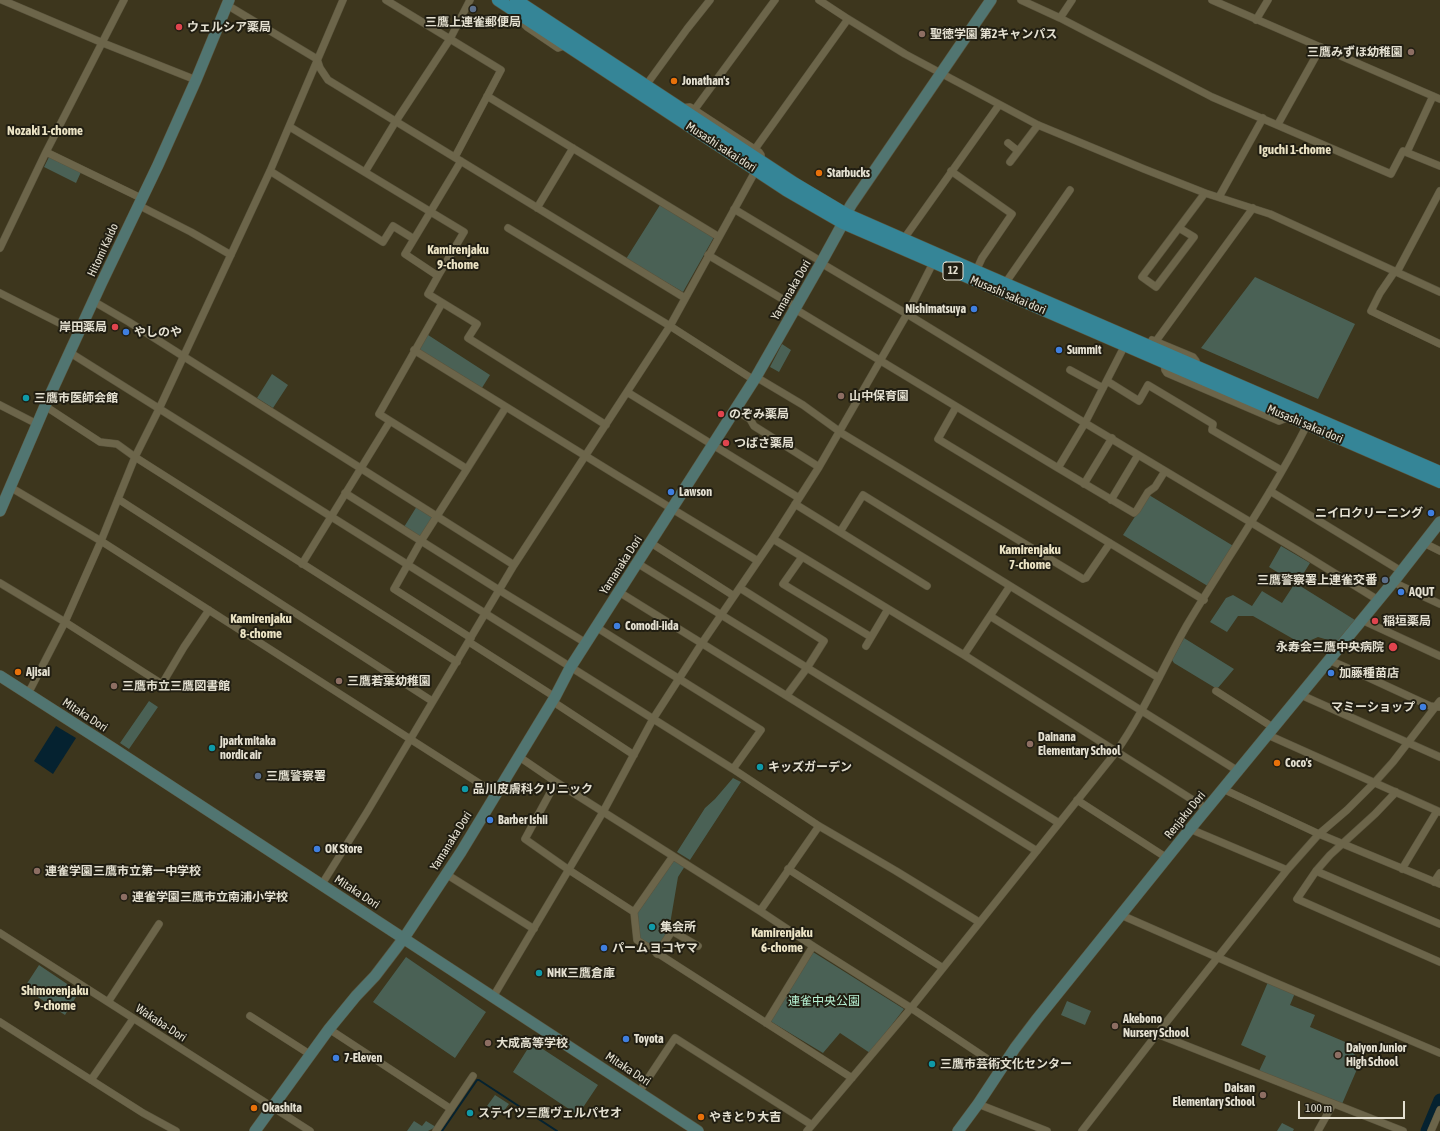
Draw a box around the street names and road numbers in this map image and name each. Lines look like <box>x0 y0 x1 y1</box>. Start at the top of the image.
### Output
street label: Musashi sakai dori <box>683 119 759 175</box>
street label: Hitomi Kaido <box>84 221 122 279</box>
street label: Yamanaka Dori <box>768 257 814 323</box>
road number: 12 <box>943 262 963 280</box>
street label: Musashi sakai dori <box>968 273 1048 317</box>
street label: Musashi sakai dori <box>1265 402 1345 446</box>
street label: Yamanaka Dori <box>597 533 645 597</box>
street label: Mitaka Dori <box>60 695 110 735</box>
street label: Renjaku Dori <box>1161 788 1209 842</box>
street label: Yamanaka Dori <box>427 809 475 873</box>
street label: Mitaka Dori <box>332 872 382 912</box>
street label: Wakaba-Dori <box>133 1001 189 1045</box>
street label: Mitaka Dori <box>603 1049 653 1089</box>

